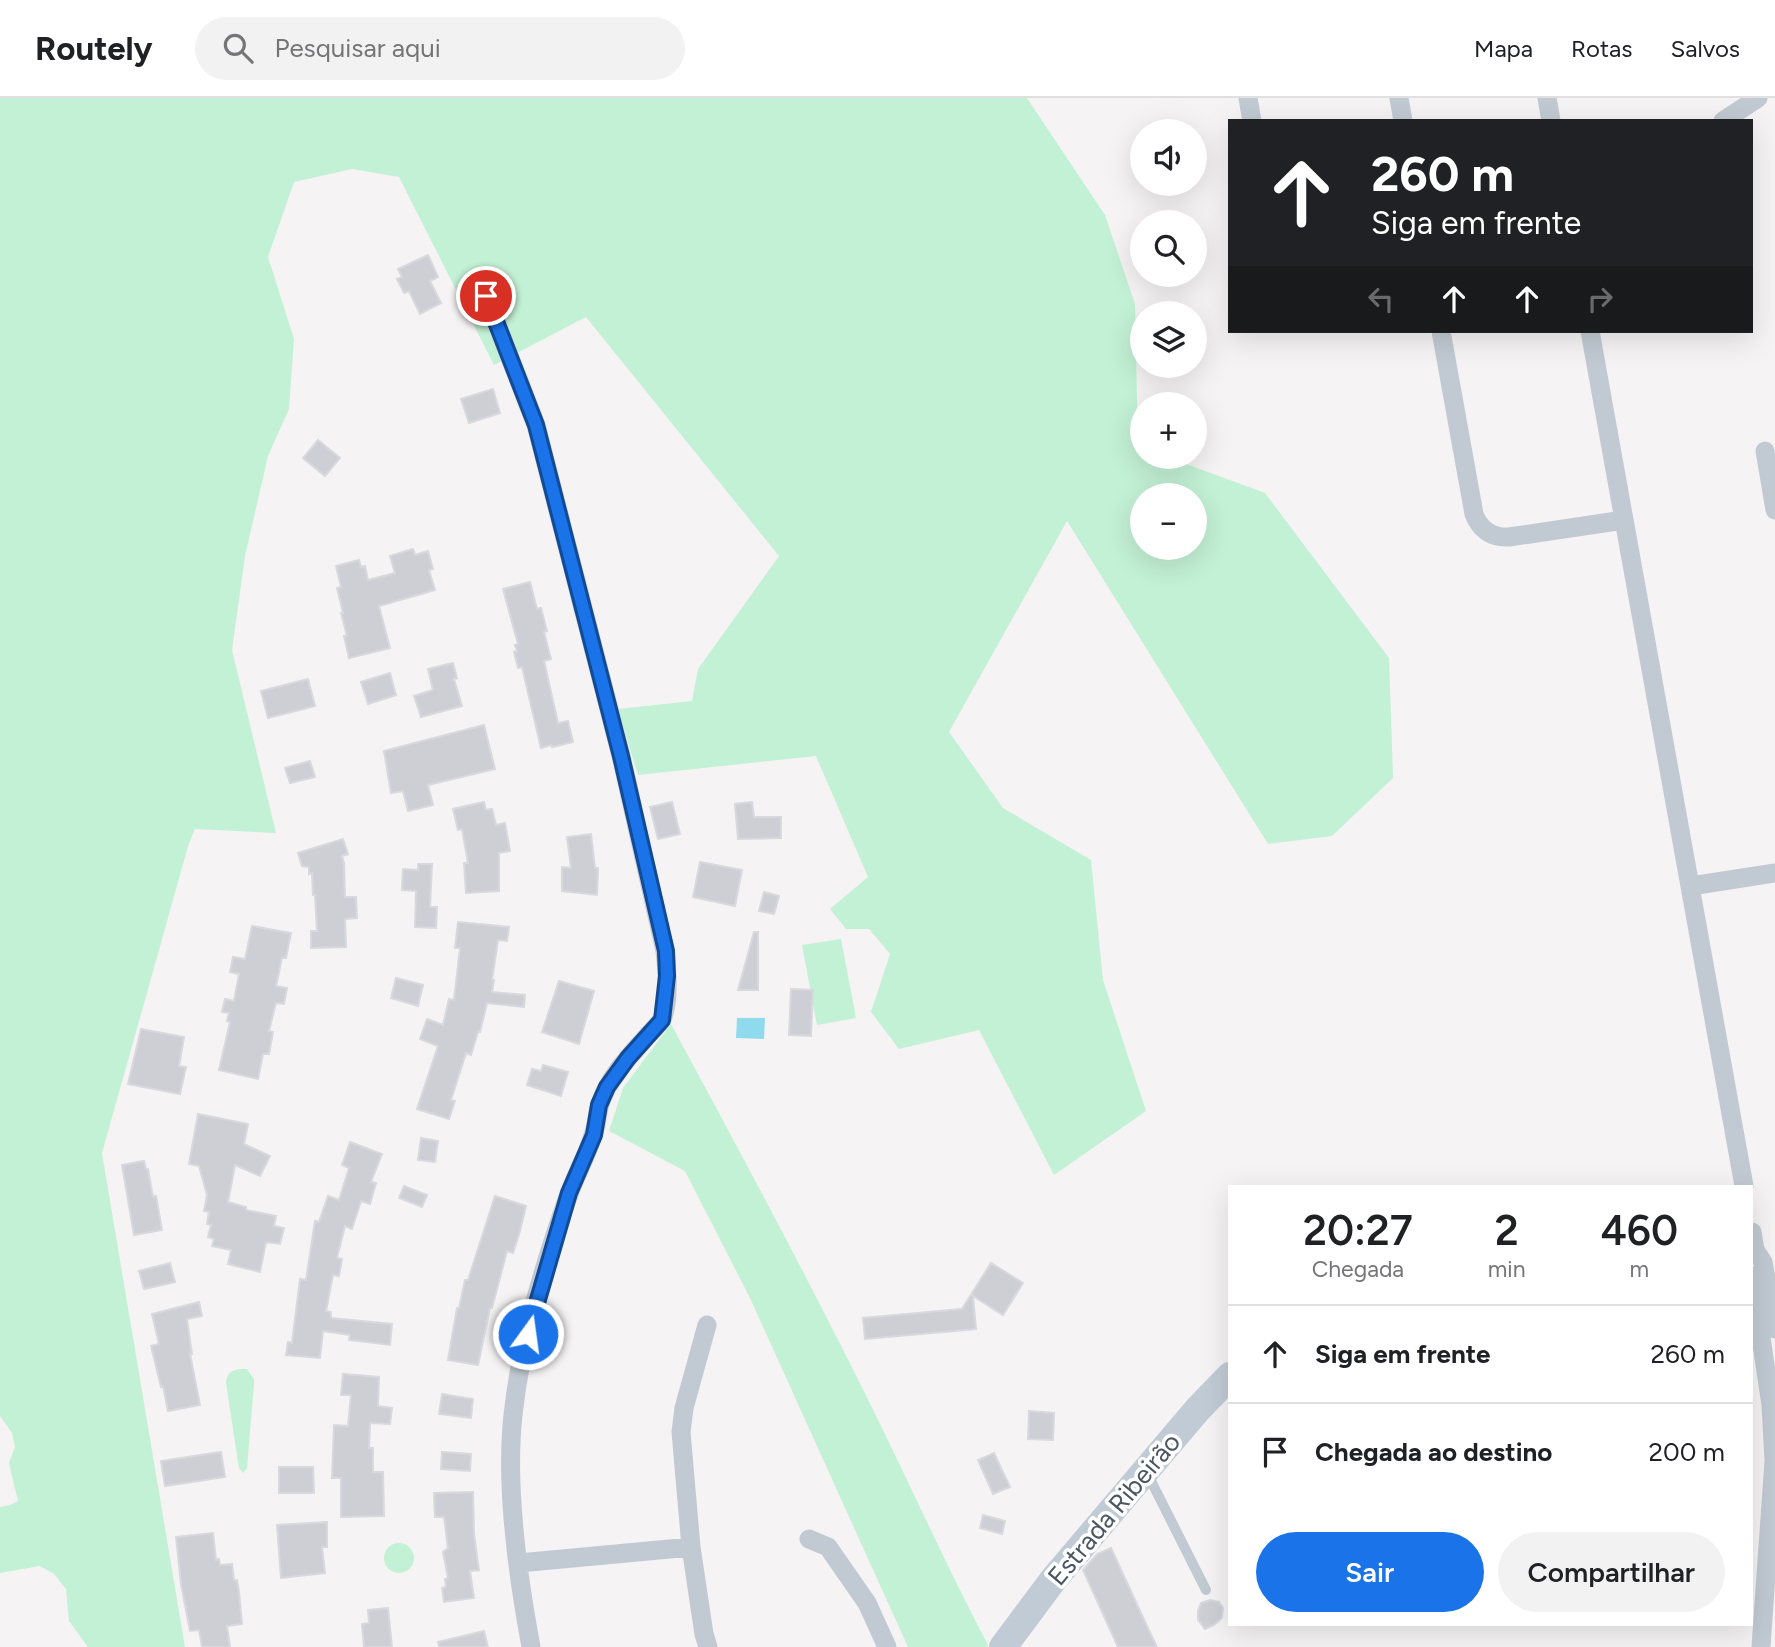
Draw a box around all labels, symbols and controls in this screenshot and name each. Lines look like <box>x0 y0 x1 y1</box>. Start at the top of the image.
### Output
search box <box>195 17 685 80</box>
text: Routely <box>35 29 153 68</box>
icon: search <box>219 29 257 67</box>
text: Pesquisar aqui <box>275 32 441 64</box>
text: Mapa <box>1474 34 1533 63</box>
text: Rotas <box>1571 34 1632 63</box>
text: Salvos <box>1670 34 1740 63</box>
map controls <box>1130 119 1207 560</box>
button: sound <box>1130 119 1207 196</box>
text: 260 m <box>1371 144 1514 203</box>
icon: ahead <box>1256 147 1347 238</box>
text: Siga em frente <box>1371 204 1581 242</box>
button: search <box>1130 210 1207 287</box>
pin <box>456 266 516 326</box>
icon: arrive <box>467 277 505 315</box>
icon: left <box>1362 280 1400 318</box>
icon: ahead <box>1435 280 1473 318</box>
icon: ahead <box>1508 280 1546 318</box>
icon: right <box>1581 280 1619 318</box>
button: layers <box>1130 301 1207 378</box>
button: + <box>1130 392 1207 469</box>
button: − <box>1130 483 1207 560</box>
text: 20:27 <box>1303 1205 1413 1256</box>
text: 2 <box>1495 1205 1519 1256</box>
text: 460 <box>1600 1205 1678 1256</box>
text: Chegada <box>1312 1255 1404 1283</box>
text: min <box>1488 1255 1526 1283</box>
text: m <box>1629 1255 1649 1283</box>
position arrow <box>491 1297 565 1371</box>
icon: ahead <box>1256 1335 1294 1373</box>
text: Siga em frente <box>1315 1338 1490 1370</box>
text: 260 m <box>1651 1338 1725 1370</box>
street label: Estrada Ribeirão <box>1041 1426 1187 1592</box>
icon: arrive <box>1256 1433 1294 1471</box>
text: Chegada ao destino <box>1315 1436 1552 1468</box>
text: 200 m <box>1649 1436 1725 1468</box>
button: Sair <box>1256 1532 1484 1612</box>
button: Compartilhar <box>1498 1532 1725 1612</box>

